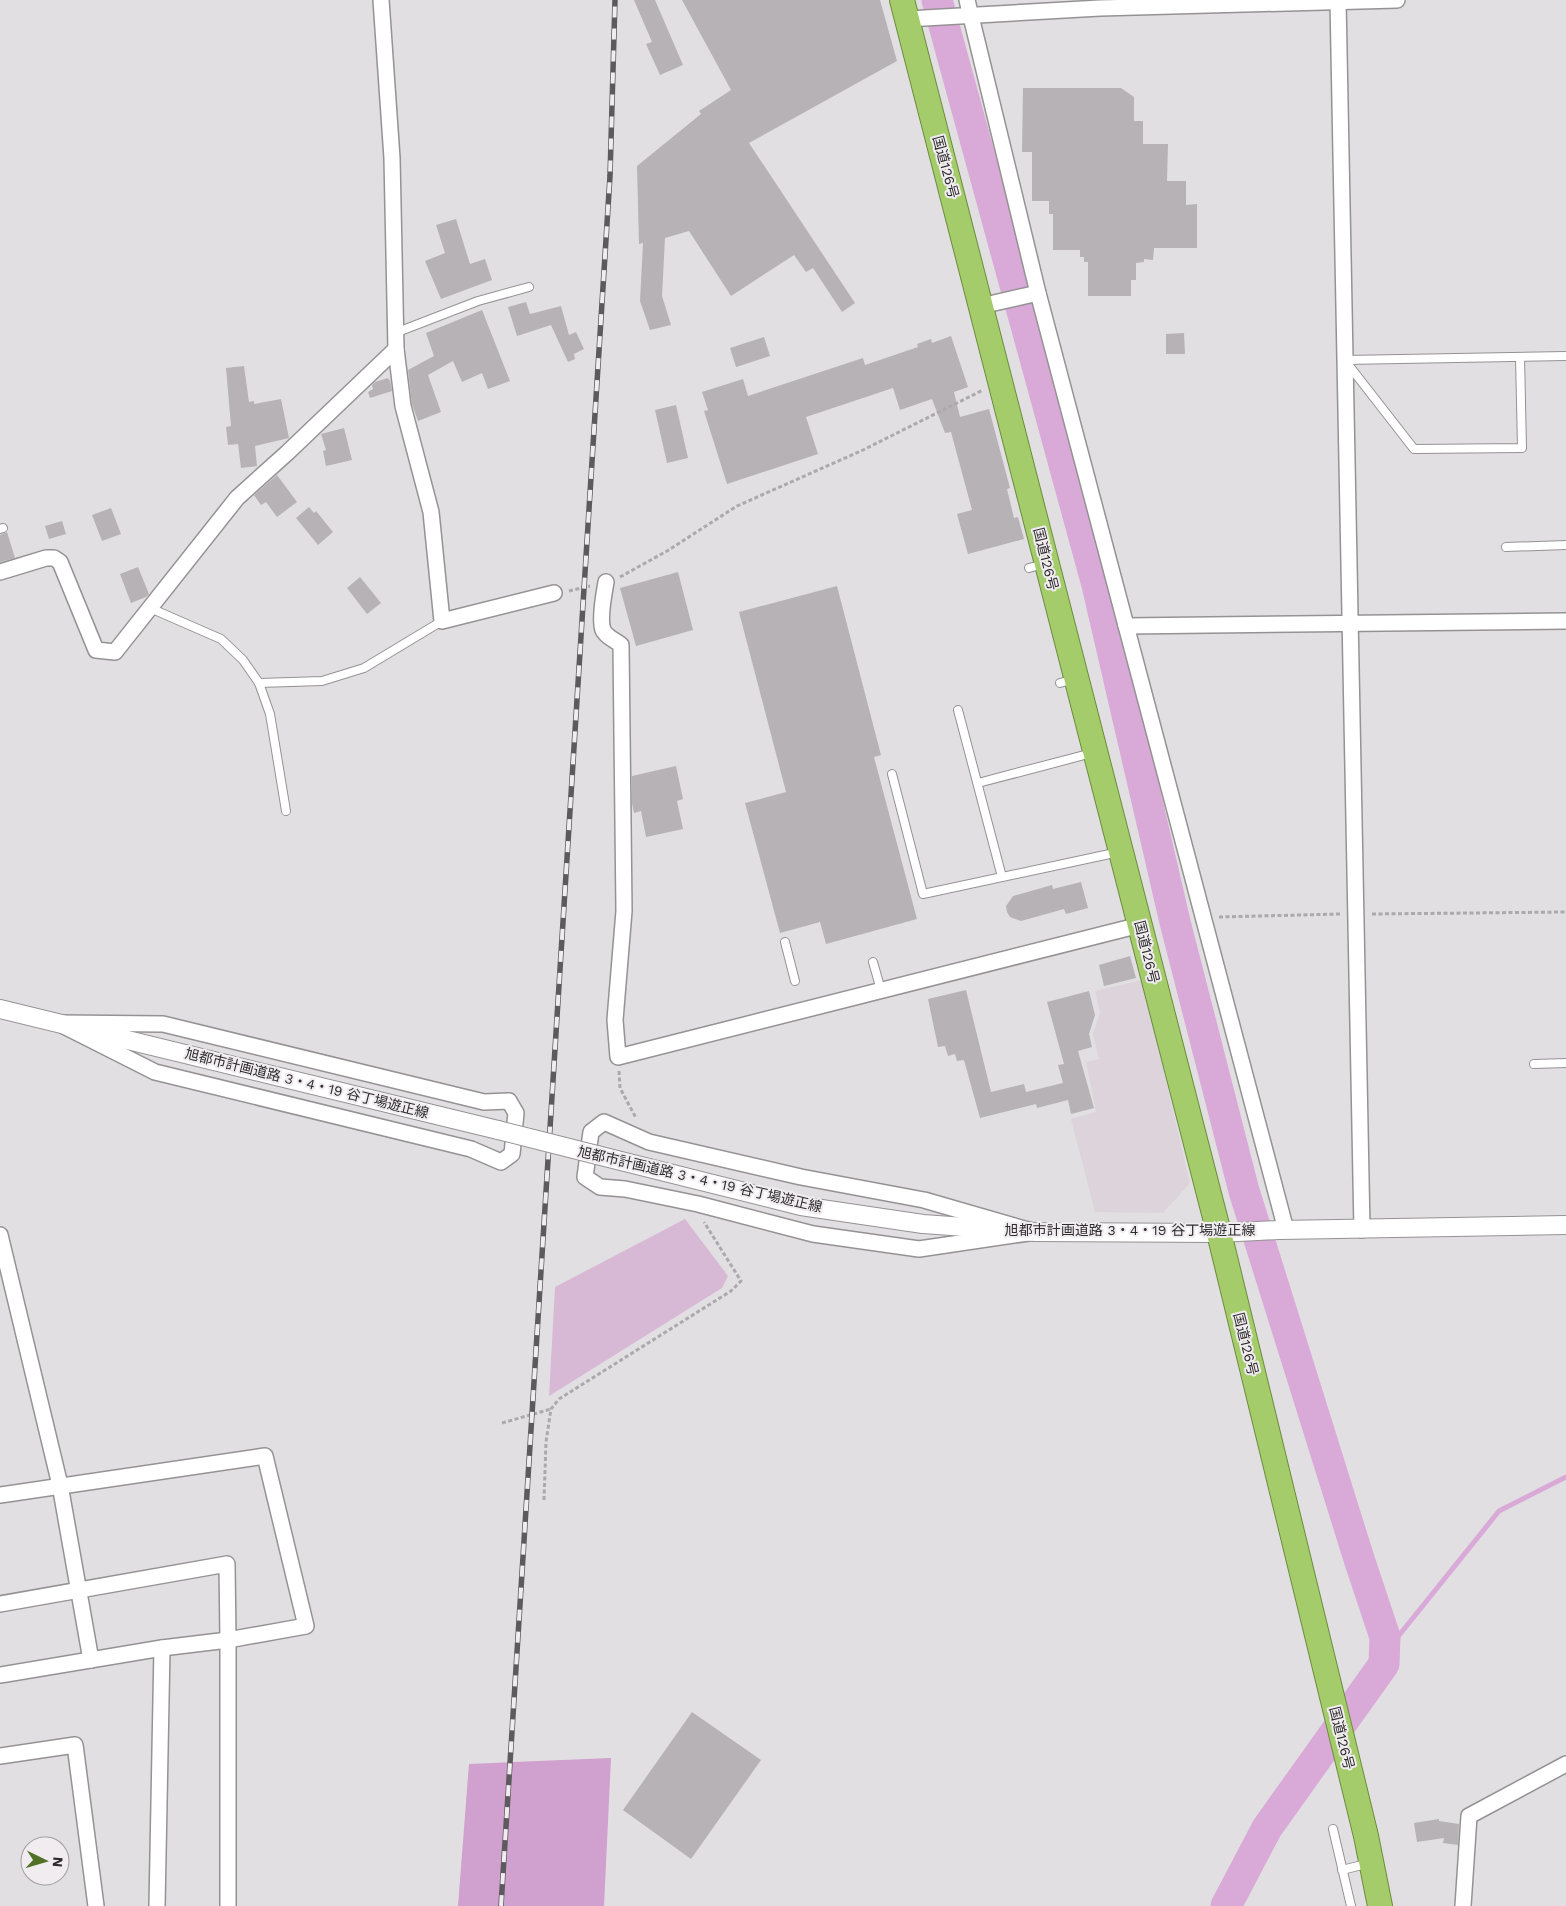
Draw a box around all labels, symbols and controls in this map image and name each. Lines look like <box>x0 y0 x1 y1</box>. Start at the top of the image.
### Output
street label: 国道126号 <box>930 134 962 200</box>
street label: 国道126号 <box>1030 526 1062 592</box>
street label: 国道126号 <box>1131 919 1163 985</box>
street label: 旭都市計画道路 3・4・19 谷丁場遊正線 <box>184 1045 430 1121</box>
street label: 旭都市計画道路 3・4・19 谷丁場遊正線 <box>576 1143 824 1215</box>
street label: 旭都市計画道路 3・4・19 谷丁場遊正線 <box>1005 1222 1255 1238</box>
street label: 国道126号 <box>1230 1311 1262 1377</box>
street label: 国道126号 <box>1326 1705 1358 1771</box>
north arrow <box>20 1836 70 1886</box>
text: N <box>50 1856 66 1868</box>

